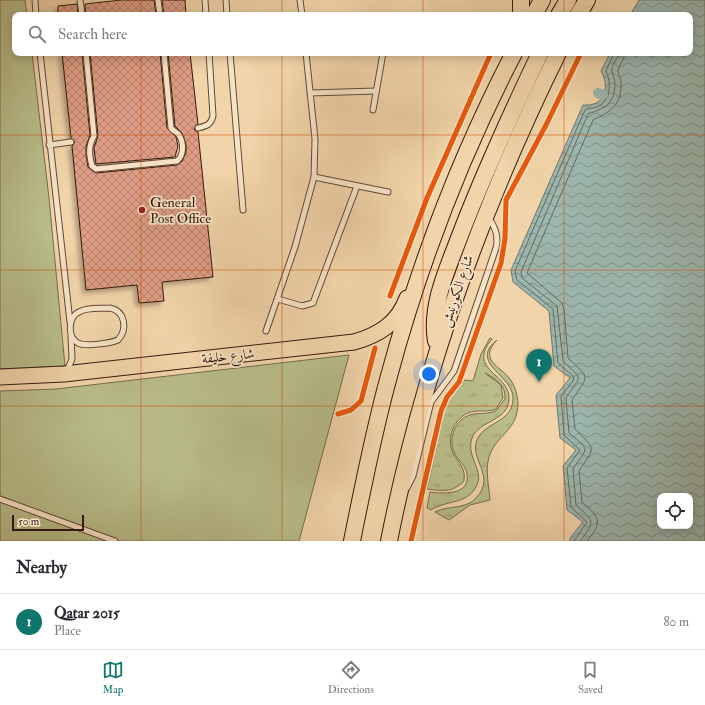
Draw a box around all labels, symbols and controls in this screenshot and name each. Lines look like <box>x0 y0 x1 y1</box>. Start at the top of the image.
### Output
search box <box>12 12 693 56</box>
icon: search <box>26 23 48 45</box>
text: Search here <box>58 25 127 44</box>
place label: General Post Office <box>150 194 211 227</box>
marker: General Post Office <box>137 205 147 215</box>
street label: شارع الكورنيش <box>437 253 480 330</box>
street label: شارع خليفة <box>201 345 255 370</box>
pin: 1 <box>526 349 552 382</box>
your location <box>419 364 439 384</box>
map controls <box>657 493 693 529</box>
button: locate <box>657 493 693 529</box>
scale bar <box>12 513 84 532</box>
text: 50 m <box>18 515 39 528</box>
text: Nearby <box>16 557 67 578</box>
text: Qatar 2015 <box>54 604 120 623</box>
text: 1 <box>27 614 31 630</box>
text: 80 m <box>663 614 689 630</box>
text: Place <box>54 623 81 639</box>
tab: Map <box>102 659 124 696</box>
tab: Directions <box>328 659 374 696</box>
tab: Saved <box>578 659 603 696</box>

